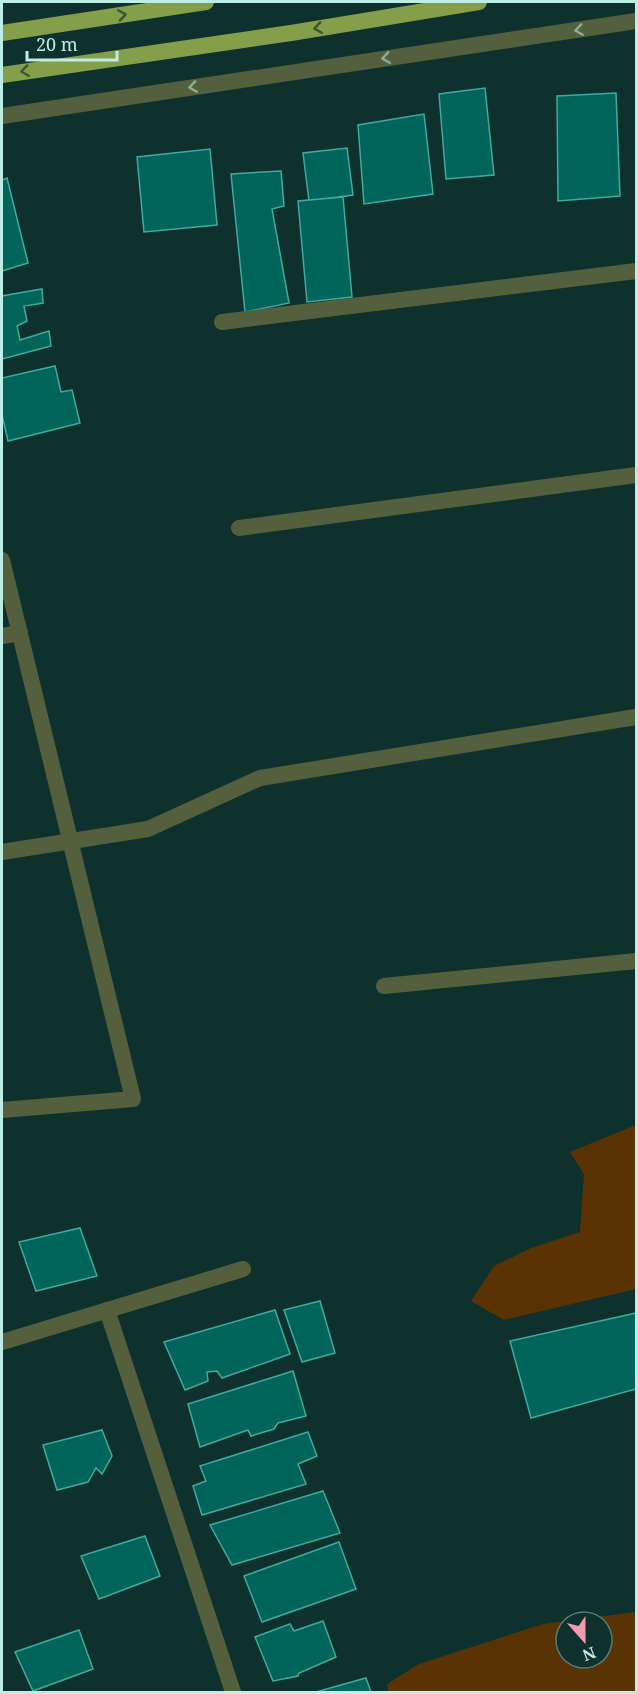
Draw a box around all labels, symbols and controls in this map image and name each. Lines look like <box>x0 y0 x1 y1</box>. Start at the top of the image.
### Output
one-way arrow <box>117 9 126 21</box>
one-way arrow <box>314 22 323 34</box>
one-way arrow <box>574 23 583 35</box>
scale bar <box>27 24 117 62</box>
text: 20 m <box>36 32 78 56</box>
one-way arrow <box>381 52 390 64</box>
one-way arrow <box>21 65 30 77</box>
one-way arrow <box>188 81 198 93</box>
north arrow <box>554 1610 614 1670</box>
text: N <box>579 1641 599 1667</box>

